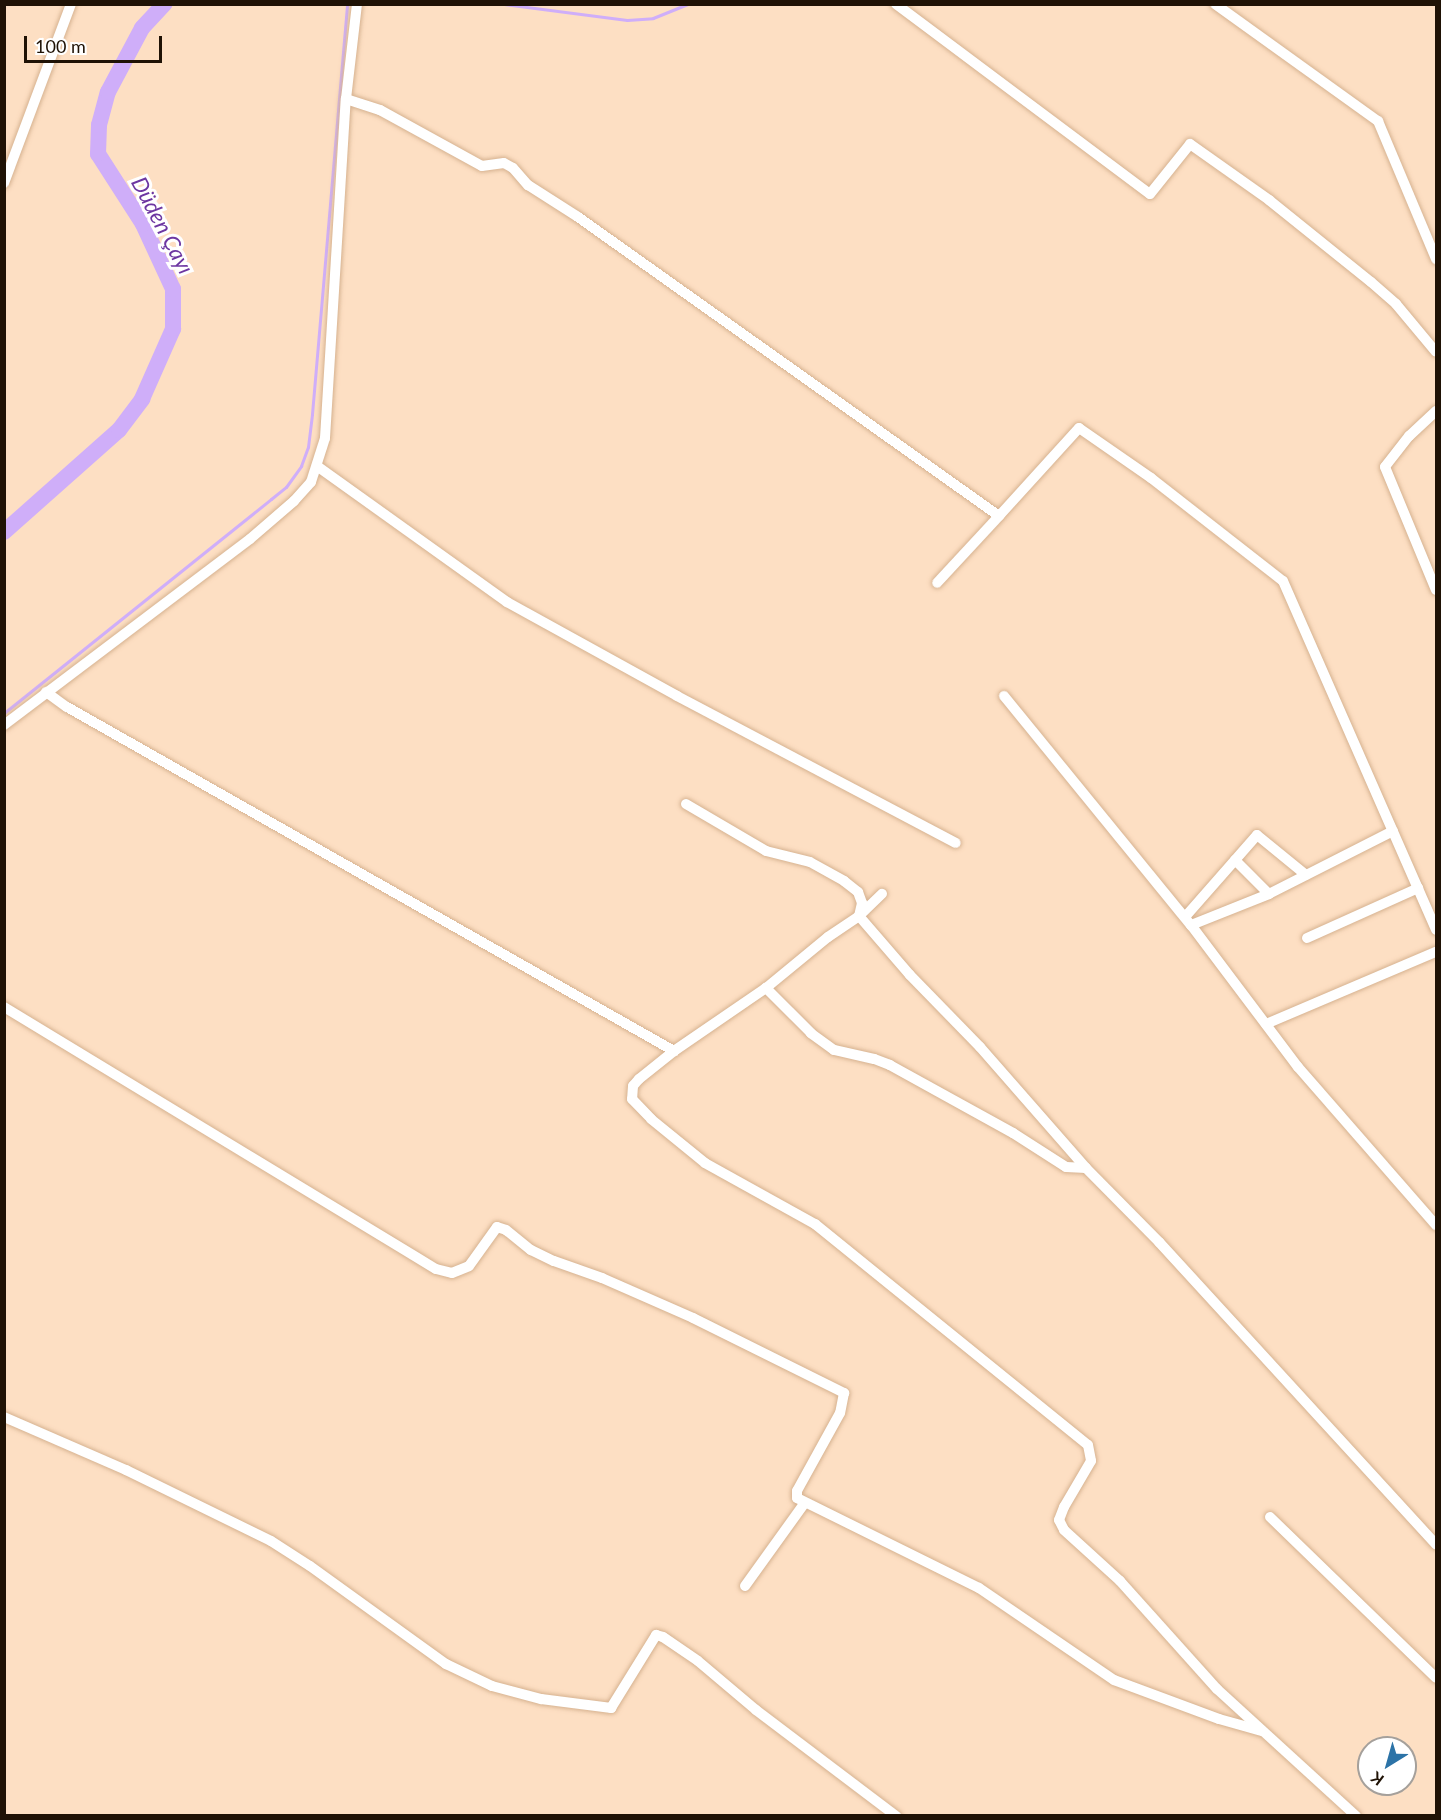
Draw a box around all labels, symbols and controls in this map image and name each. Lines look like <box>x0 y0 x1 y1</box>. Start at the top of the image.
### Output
scale bar <box>27 24 165 62</box>
text: 100 m <box>35 35 86 57</box>
water label: Düden Çayı <box>126 172 200 278</box>
north arrow <box>1357 1736 1417 1796</box>
text: K <box>1367 1768 1387 1790</box>

